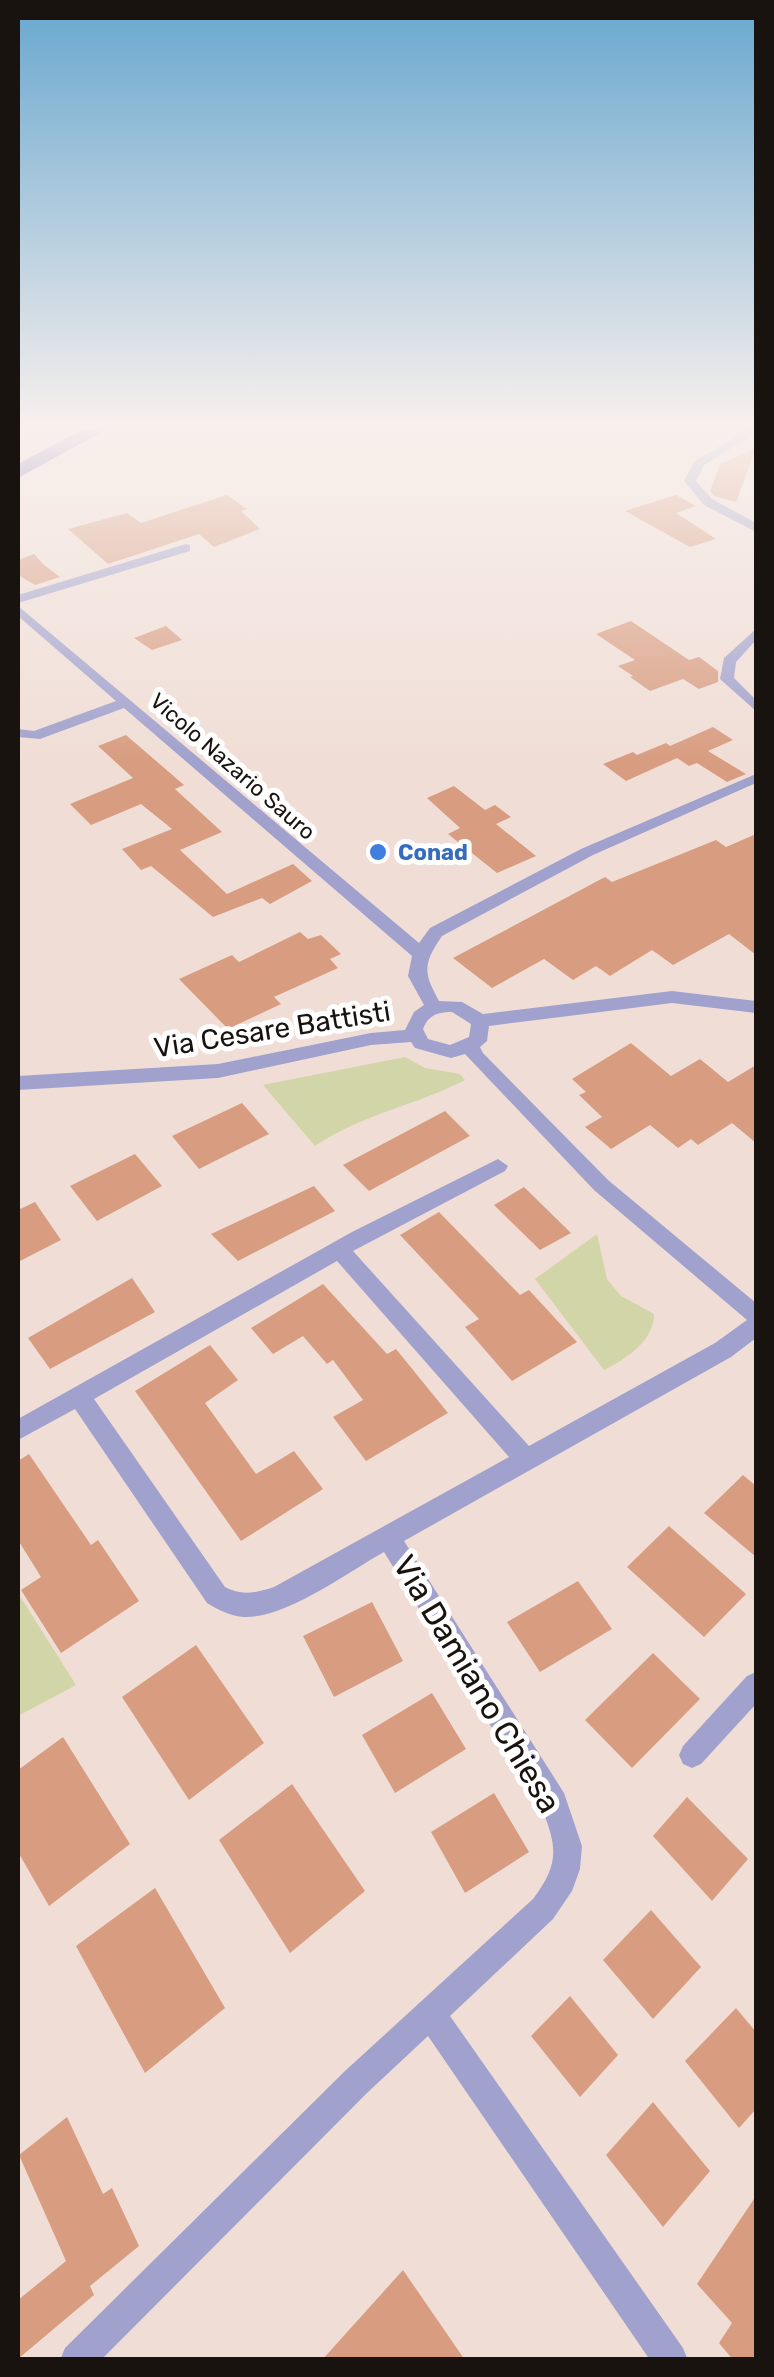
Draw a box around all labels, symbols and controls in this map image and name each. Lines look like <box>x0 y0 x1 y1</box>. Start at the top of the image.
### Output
street label: Vicolo Nazario Sauro <box>145 687 321 845</box>
place label: Conad <box>398 839 468 866</box>
marker: Conad <box>367 841 389 863</box>
street label: Via Cesare Battisti <box>151 995 393 1064</box>
street label: Via Damiano Chiesa <box>385 1548 569 1820</box>

